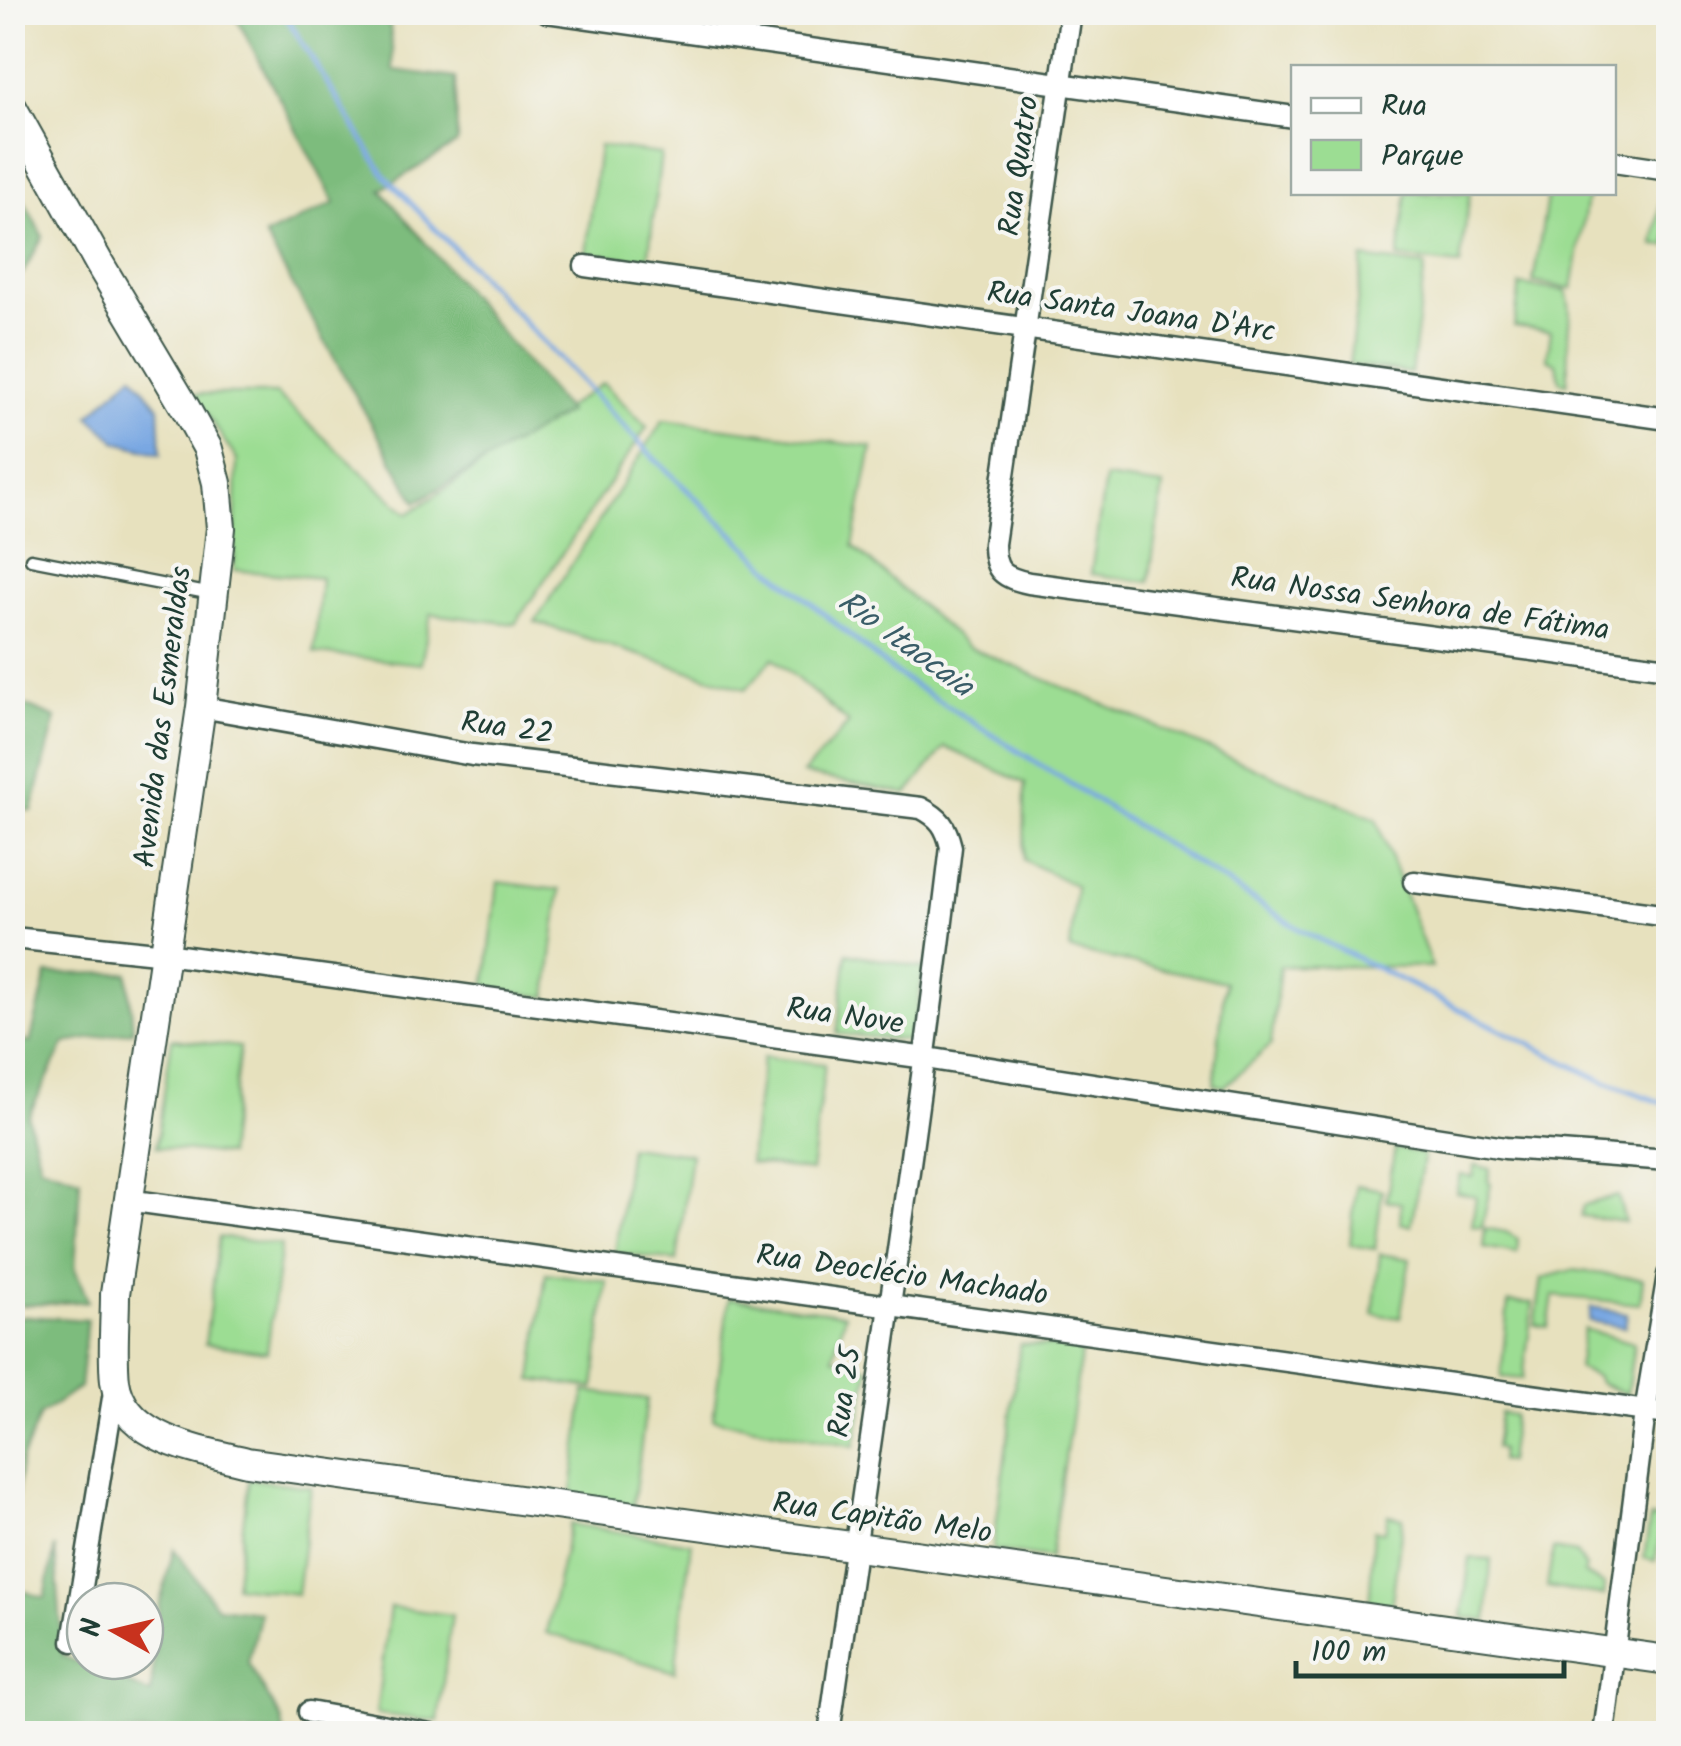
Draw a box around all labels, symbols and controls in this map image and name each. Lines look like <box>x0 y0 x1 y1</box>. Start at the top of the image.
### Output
legend <box>1291 65 1616 195</box>
text: Rua <box>1381 83 1427 131</box>
street label: Rua Quatro <box>986 93 1054 239</box>
text: Parque <box>1381 133 1463 181</box>
street label: Rua Santa Joana D'Arc <box>984 269 1278 357</box>
street label: Rua Nossa Senhora de Fátima <box>1228 555 1612 655</box>
street label: Avenida das Esmeraldas <box>122 563 206 870</box>
water label: Rio Itaocaia <box>826 578 985 713</box>
street label: Rua 22 <box>458 699 556 759</box>
street label: Rua Nove <box>783 985 907 1049</box>
street label: Rua Deoclécio Machado <box>753 1232 1051 1320</box>
street label: Rua 25 <box>816 1341 876 1441</box>
street label: Rua Capitão Melo <box>769 1480 995 1558</box>
north arrow <box>65 1581 165 1681</box>
text: N <box>69 1616 116 1640</box>
scale bar <box>1296 1616 1564 1678</box>
text: 100 m <box>1311 1629 1386 1677</box>

